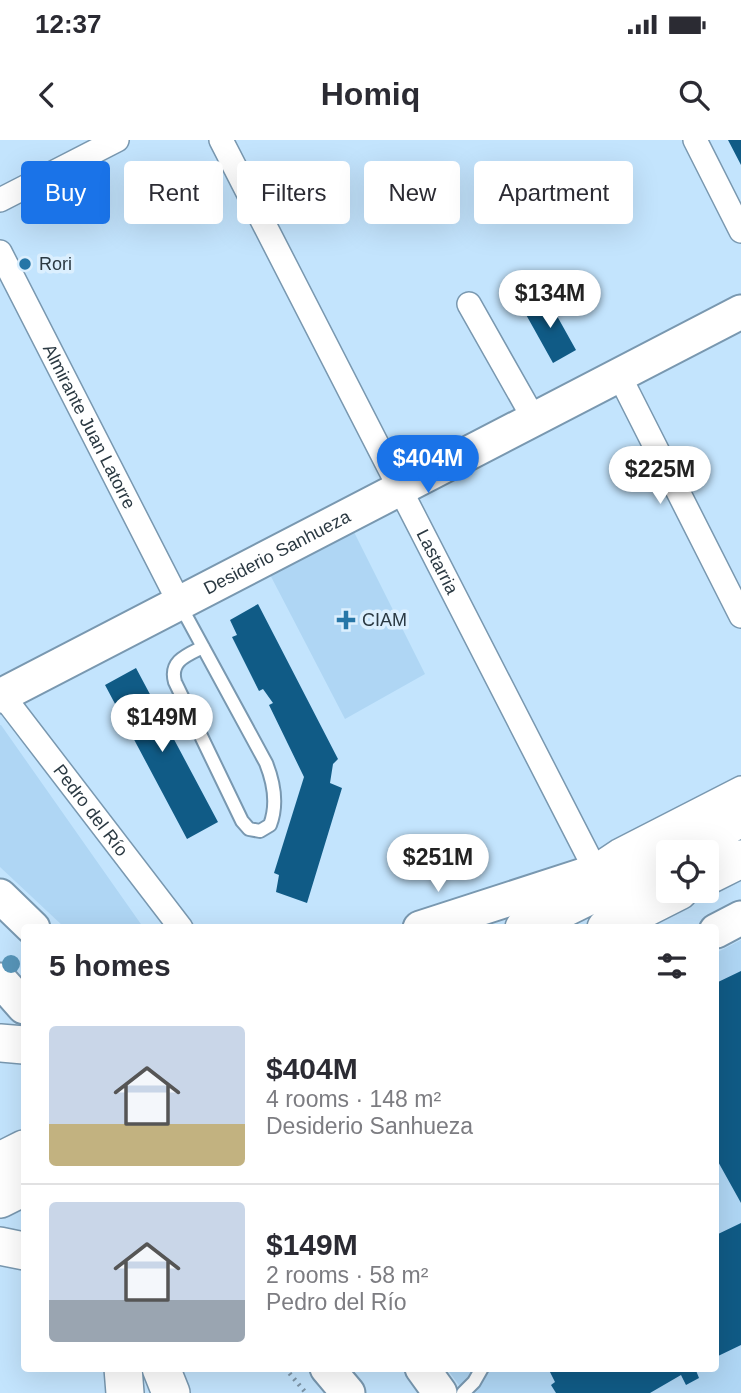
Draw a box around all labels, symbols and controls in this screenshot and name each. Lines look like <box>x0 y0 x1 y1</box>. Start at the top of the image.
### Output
text: 12:37 <box>35 9 102 39</box>
icon: back <box>28 76 66 114</box>
text: Homiq <box>321 76 420 112</box>
icon: search <box>675 76 713 114</box>
chip: Buy <box>21 161 110 224</box>
chip: Rent <box>124 161 223 224</box>
chip: Filters <box>237 161 350 224</box>
chip: New <box>364 161 460 224</box>
chip: Apartment <box>474 161 633 224</box>
place label: Rori <box>39 254 72 274</box>
marker: Rori <box>17 256 33 272</box>
pin: $134M <box>501 270 599 330</box>
text: $134M <box>515 280 585 306</box>
street label: Almirante Juan Latorre <box>39 341 140 512</box>
pin: $404M <box>379 436 477 495</box>
text: $404M <box>393 445 463 471</box>
pin: $225M <box>611 446 709 506</box>
text: $225M <box>625 456 695 482</box>
street label: Desiderio Sanhueza <box>200 506 354 599</box>
street label: Lastarria <box>412 526 463 598</box>
marker: CIAM <box>336 610 356 630</box>
place label: CIAM <box>362 610 407 630</box>
pin: $149M <box>113 694 211 754</box>
text: $149M <box>127 704 197 730</box>
street label: Pedro del Río <box>49 760 132 860</box>
pin: $251M <box>389 834 487 894</box>
map controls <box>656 840 719 903</box>
button: locate <box>656 840 719 903</box>
text: $251M <box>403 844 473 870</box>
icon: filters <box>653 947 691 985</box>
text: 5 homes <box>49 949 171 982</box>
text: $404M <box>266 1052 358 1085</box>
icon: home <box>105 1054 189 1138</box>
text: 4 rooms · 148 m² <box>266 1086 441 1112</box>
text: Desiderio Sanhueza <box>266 1113 473 1139</box>
text: $149M <box>266 1228 358 1261</box>
icon: home <box>105 1230 189 1314</box>
text: 2 rooms · 58 m² <box>266 1262 428 1288</box>
text: Pedro del Río <box>266 1289 407 1315</box>

